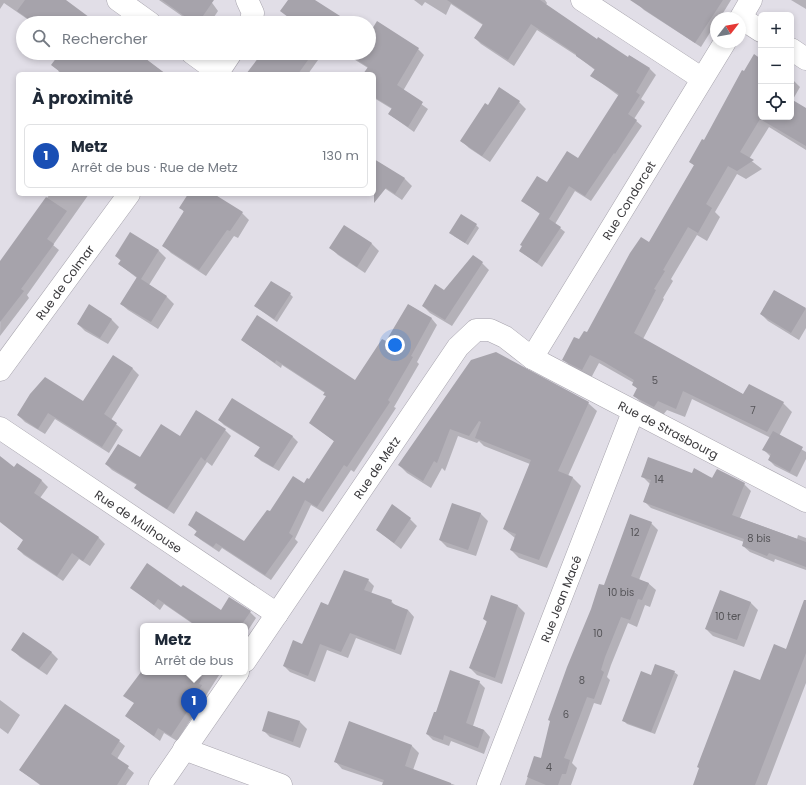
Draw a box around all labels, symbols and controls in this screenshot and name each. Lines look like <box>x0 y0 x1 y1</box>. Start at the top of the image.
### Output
north arrow <box>710 12 746 48</box>
map controls <box>758 12 794 120</box>
button: + <box>758 12 794 48</box>
search box <box>16 16 376 60</box>
icon: search <box>30 27 52 49</box>
text: Rechercher <box>62 28 148 49</box>
button: − <box>758 48 794 84</box>
button: locate <box>758 84 794 120</box>
text: À proximité <box>32 86 133 110</box>
text: Metz <box>71 136 108 157</box>
text: 1 <box>44 146 48 165</box>
text: 130 m <box>322 146 359 165</box>
street label: Rue Condorcet <box>598 157 659 243</box>
text: Arrêt de bus · Rue de Metz <box>71 158 238 177</box>
street label: Rue de Colmar <box>31 241 98 323</box>
your location <box>385 335 405 355</box>
house number: 5 <box>652 373 658 388</box>
street label: Rue de Strasbourg <box>615 396 722 462</box>
house number: 7 <box>750 403 756 418</box>
street label: Rue de Metz <box>349 433 404 502</box>
house number: 14 <box>654 472 664 487</box>
street label: Rue de Mulhouse <box>91 486 186 557</box>
house number: 12 <box>631 525 640 540</box>
house number: 8 bis <box>747 531 771 546</box>
street label: Rue Jean Macé <box>536 553 585 644</box>
house number: 10 bis <box>608 585 634 600</box>
house number: 10 ter <box>715 609 741 624</box>
popup <box>140 623 248 675</box>
house number: 10 <box>593 626 603 641</box>
text: Metz <box>155 629 191 650</box>
text: Arrêt de bus <box>155 651 233 670</box>
house number: 8 <box>579 673 585 688</box>
pin: 1 <box>181 688 207 721</box>
house number: 6 <box>563 707 569 722</box>
house number: 4 <box>546 760 552 775</box>

